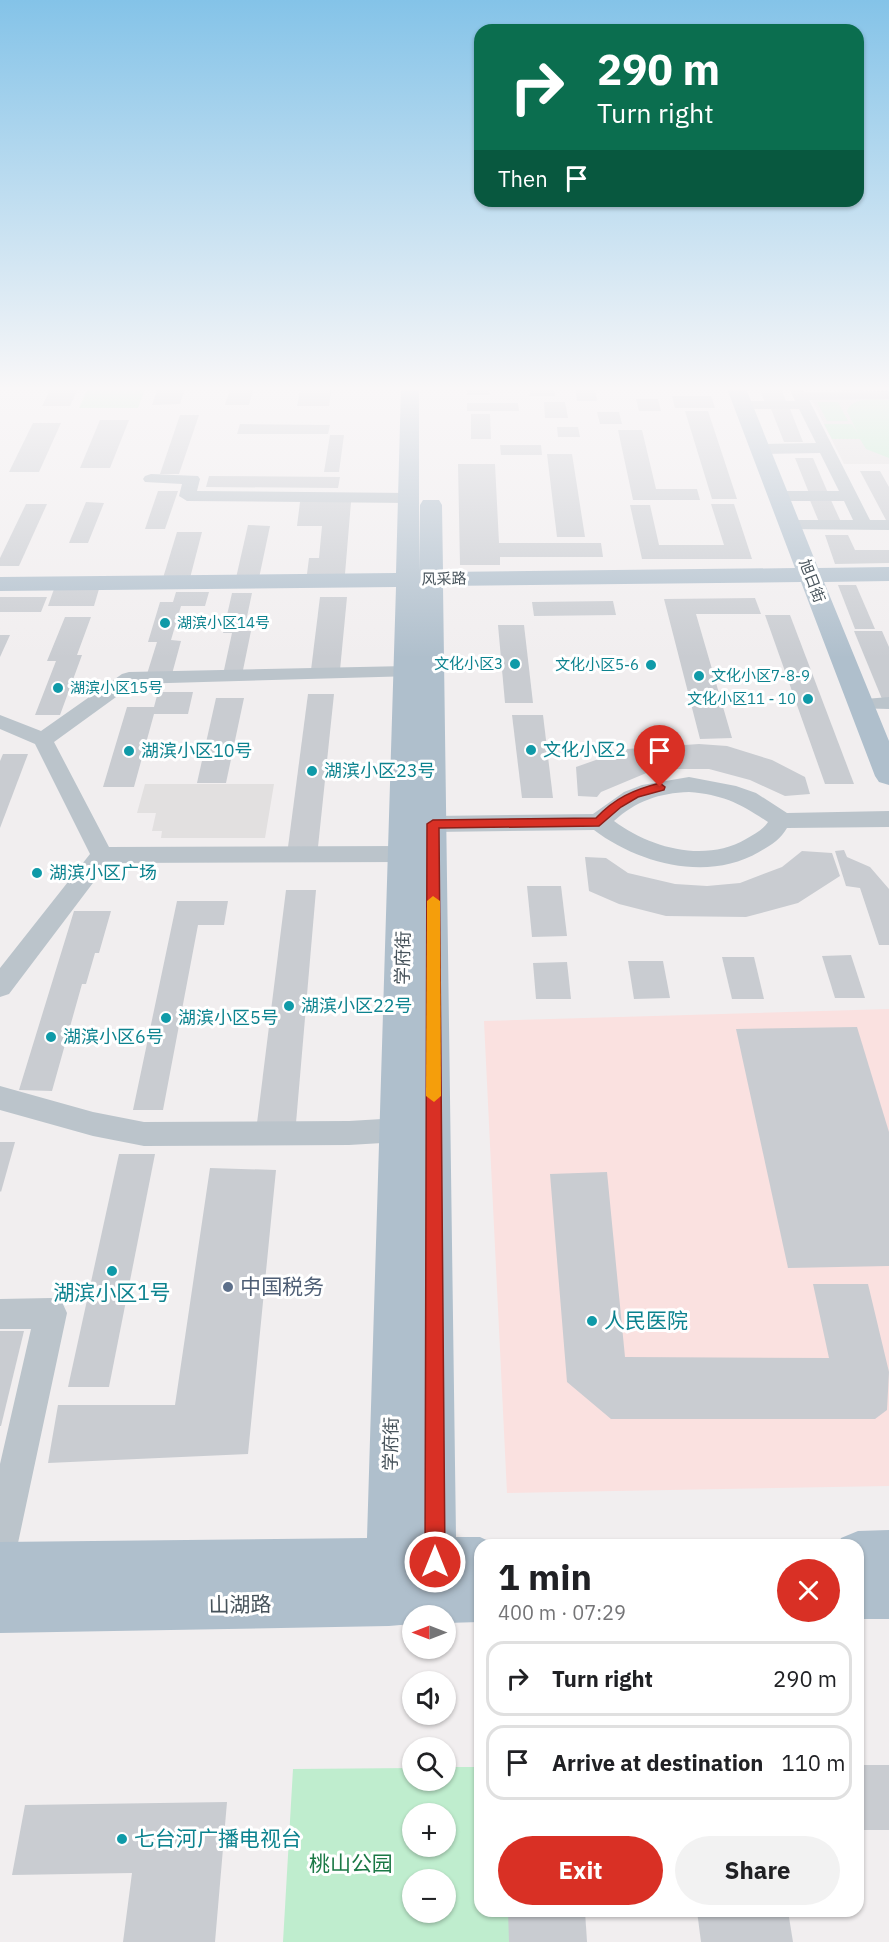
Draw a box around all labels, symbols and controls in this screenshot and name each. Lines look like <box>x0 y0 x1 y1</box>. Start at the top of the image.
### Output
text: 290 m <box>597 42 720 97</box>
icon: right <box>498 48 576 126</box>
text: Turn right <box>597 95 714 130</box>
icon: arrive <box>560 162 593 195</box>
text: Then <box>498 164 548 193</box>
street label: 旭日街 <box>796 556 829 605</box>
street label: 风采路 <box>421 569 467 588</box>
place label: 湖滨小区14号 <box>177 613 270 632</box>
marker: 湖滨小区14号 <box>158 616 172 630</box>
place label: 文化小区3 <box>434 654 503 673</box>
place label: 文化小区5-6 <box>555 655 639 674</box>
marker: 文化小区3 <box>508 657 522 671</box>
marker: 文化小区5-6 <box>644 658 658 672</box>
place label: 文化小区7-8-9 <box>711 666 810 685</box>
marker: 文化小区7-8-9 <box>692 669 706 683</box>
place label: 湖滨小区15号 <box>70 678 163 697</box>
marker: 湖滨小区15号 <box>51 681 65 695</box>
place label: 文化小区11 - 10 <box>687 689 796 708</box>
marker: 文化小区11 - 10 <box>801 692 815 706</box>
pin <box>634 725 685 787</box>
icon: arrive <box>643 734 676 767</box>
place label: 文化小区2 <box>543 738 626 761</box>
place label: 湖滨小区10号 <box>141 739 253 762</box>
marker: 文化小区2 <box>524 743 538 757</box>
marker: 湖滨小区10号 <box>122 744 136 758</box>
place label: 湖滨小区23号 <box>324 759 436 782</box>
marker: 湖滨小区23号 <box>305 764 319 778</box>
place label: 湖滨小区广场 <box>49 861 157 884</box>
marker: 湖滨小区广场 <box>30 866 44 880</box>
street label: 学府街 <box>391 931 414 985</box>
place label: 湖滨小区22号 <box>301 994 413 1017</box>
marker: 湖滨小区22号 <box>282 999 296 1013</box>
place label: 湖滨小区5号 <box>178 1006 279 1029</box>
marker: 湖滨小区5号 <box>159 1011 173 1025</box>
place label: 湖滨小区6号 <box>63 1025 164 1048</box>
marker: 湖滨小区6号 <box>44 1030 58 1044</box>
marker: 湖滨小区1号 <box>105 1264 119 1278</box>
place label: 中国税务 <box>240 1272 324 1300</box>
place label: 湖滨小区1号 <box>53 1278 171 1306</box>
marker: 中国税务 <box>221 1280 235 1294</box>
place label: 人民医院 <box>604 1306 688 1334</box>
marker: 人民医院 <box>585 1314 599 1328</box>
street label: 学府街 <box>379 1417 402 1471</box>
position arrow <box>403 1530 467 1594</box>
text: 1 min <box>498 1553 592 1600</box>
button: close <box>777 1559 840 1622</box>
street label: 山湖路 <box>208 1589 272 1619</box>
text: 400 m · 07:29 <box>498 1599 626 1626</box>
north arrow <box>402 1605 456 1659</box>
map controls <box>402 1605 456 1923</box>
icon: right <box>501 1662 534 1695</box>
text: Turn right <box>552 1664 653 1693</box>
text: 290 m <box>773 1664 837 1693</box>
button: sound <box>402 1671 456 1725</box>
button: search <box>402 1737 456 1791</box>
icon: arrive <box>501 1746 534 1779</box>
text: Arrive at destination <box>552 1748 763 1777</box>
text: 110 m <box>781 1748 845 1777</box>
button: + <box>402 1803 456 1857</box>
place label: 七台河广播电视台 <box>134 1824 302 1852</box>
marker: 七台河广播电视台 <box>115 1832 129 1846</box>
button: Exit <box>498 1836 663 1905</box>
button: Share <box>675 1836 840 1905</box>
park label: 桃山公园 <box>309 1849 393 1877</box>
button: − <box>402 1869 456 1923</box>

